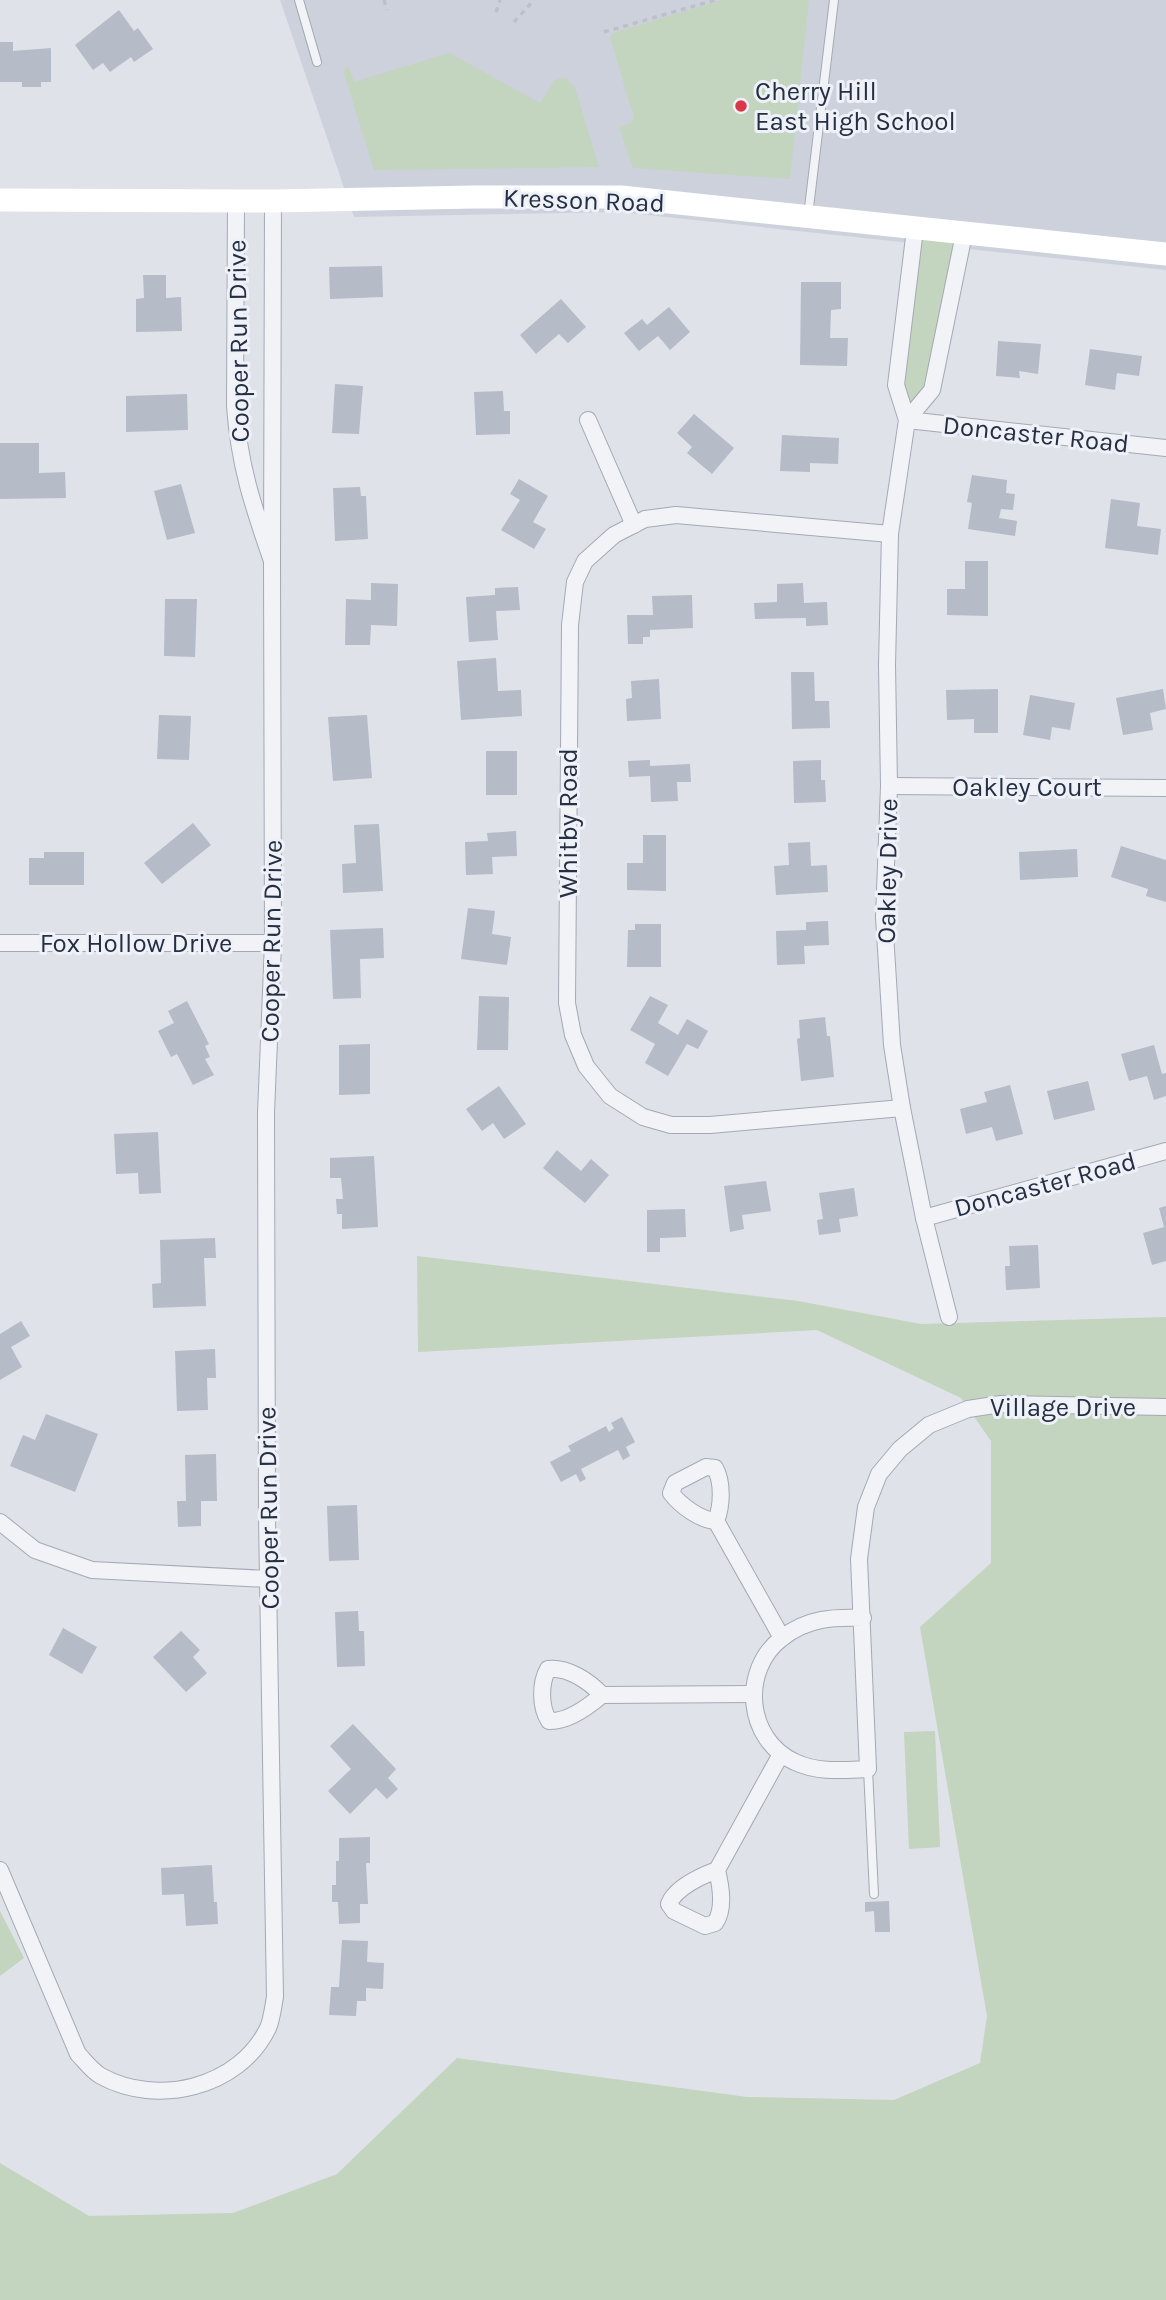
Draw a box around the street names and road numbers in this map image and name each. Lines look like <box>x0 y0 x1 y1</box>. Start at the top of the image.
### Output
street label: Kresson Road <box>503 182 665 219</box>
street label: Cooper Run Drive <box>221 239 256 443</box>
street label: Doncaster Road <box>941 409 1131 460</box>
street label: Whitby Road <box>553 748 584 898</box>
street label: Oakley Court <box>952 772 1102 803</box>
street label: Oakley Drive <box>871 798 904 944</box>
street label: Cooper Run Drive <box>254 839 289 1043</box>
street label: Fox Hollow Drive <box>40 928 232 959</box>
street label: Doncaster Road <box>951 1145 1139 1224</box>
street label: Village Drive <box>990 1392 1136 1423</box>
street label: Cooper Run Drive <box>251 1406 286 1610</box>

